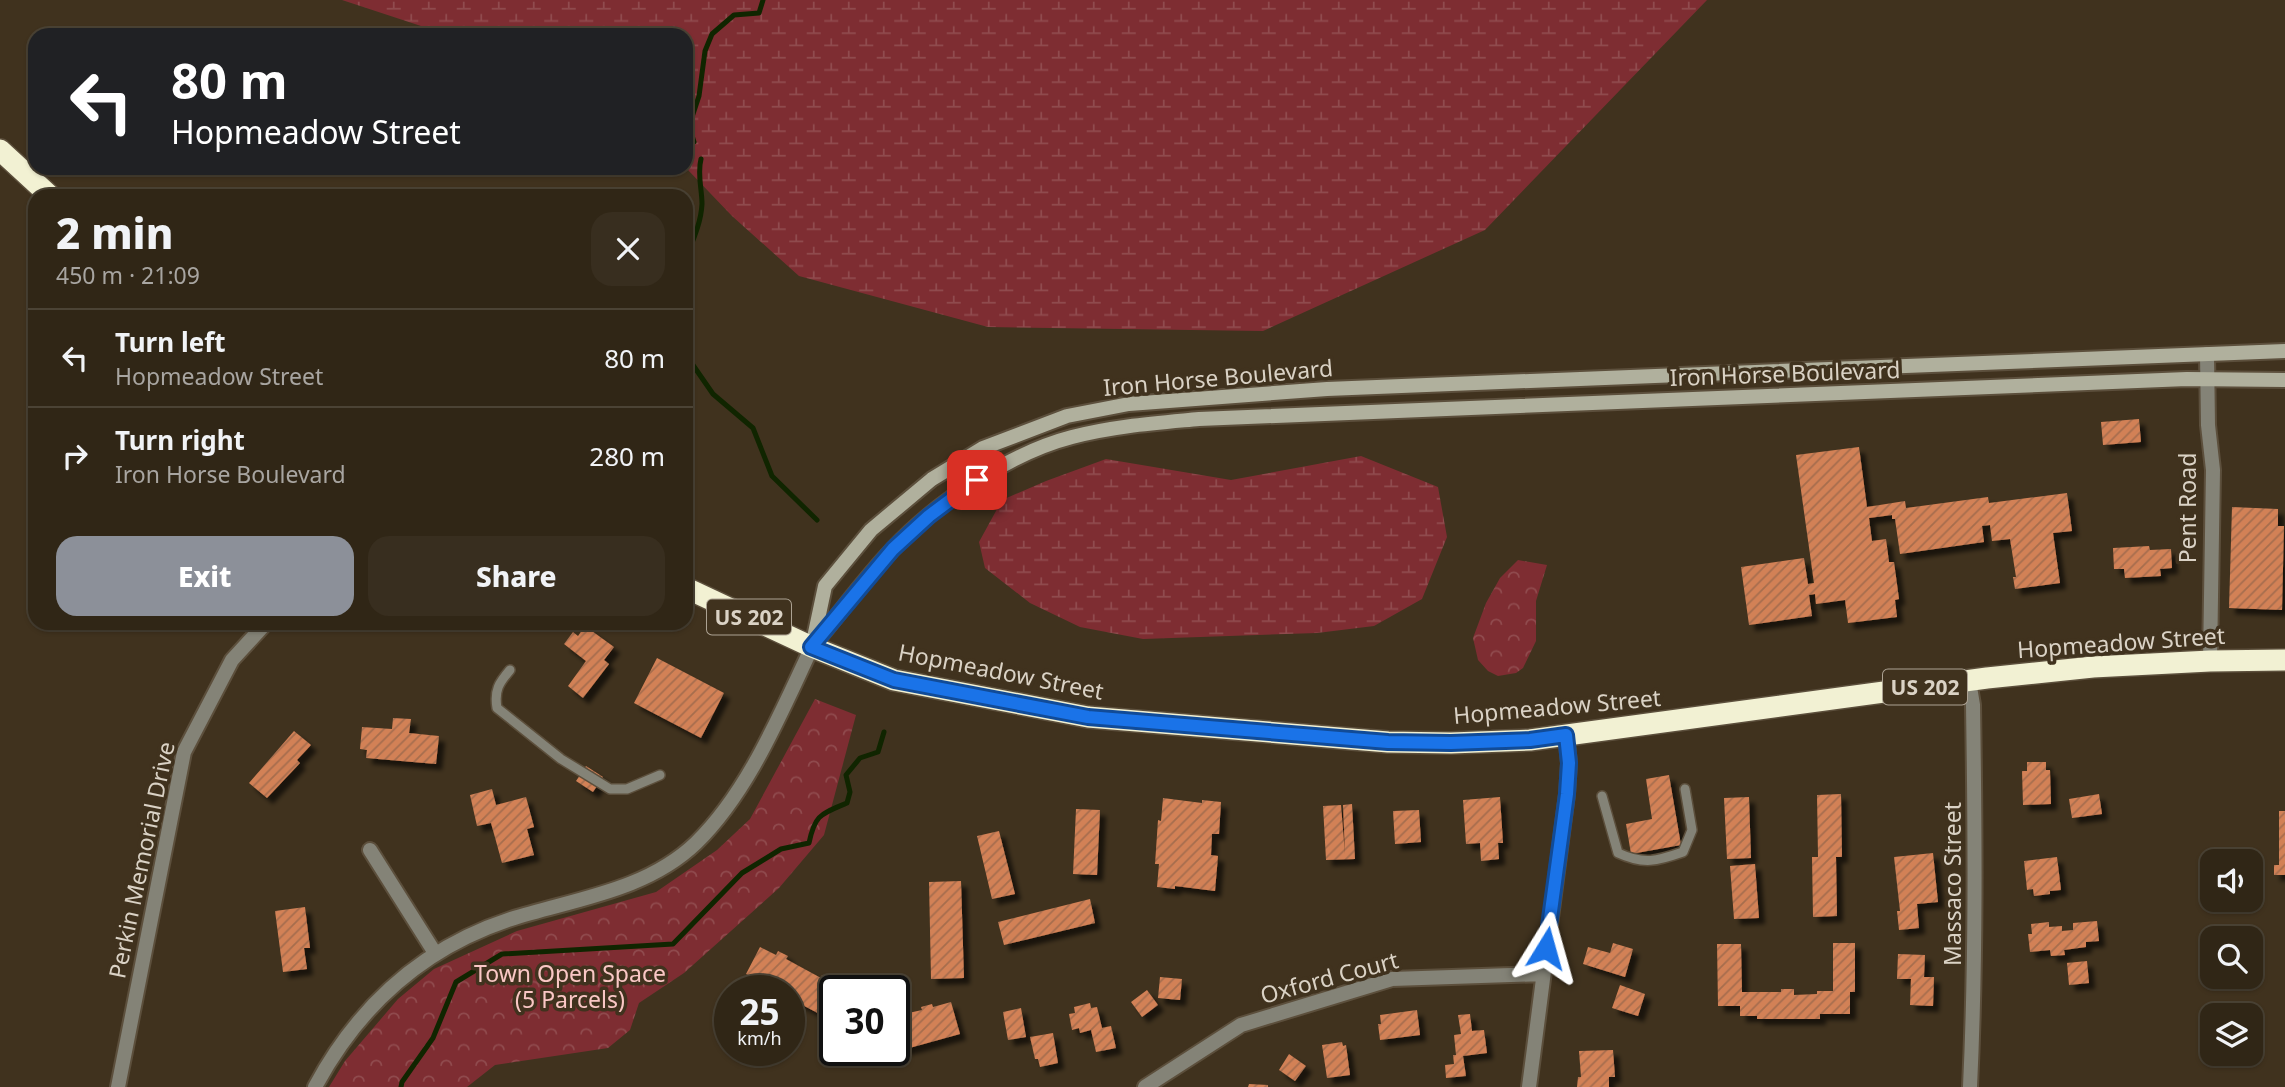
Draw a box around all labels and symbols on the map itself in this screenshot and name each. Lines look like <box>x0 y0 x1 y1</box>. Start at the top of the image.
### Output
street label: Iron Horse Boulevard <box>1102 351 1334 403</box>
street label: Iron Horse Boulevard <box>1669 353 1901 393</box>
pin <box>947 450 1007 510</box>
street label: Pent Road <box>2171 453 2203 563</box>
road number: US 202 <box>707 600 791 634</box>
street label: Hopmeadow Street <box>2016 619 2226 665</box>
street label: Hopmeadow Street <box>896 635 1106 707</box>
road number: US 202 <box>1883 670 1967 704</box>
street label: Hopmeadow Street <box>1452 681 1662 731</box>
street label: Perkin Memorial Drive <box>100 739 182 981</box>
street label: Massaco Street <box>1936 802 1968 966</box>
position arrow <box>1509 911 1583 985</box>
street label: Oxford Court <box>1256 943 1402 1011</box>
park label: Town Open Space (5 Parcels) <box>474 957 666 1015</box>
speed limit sign: 30 <box>819 975 910 1066</box>

